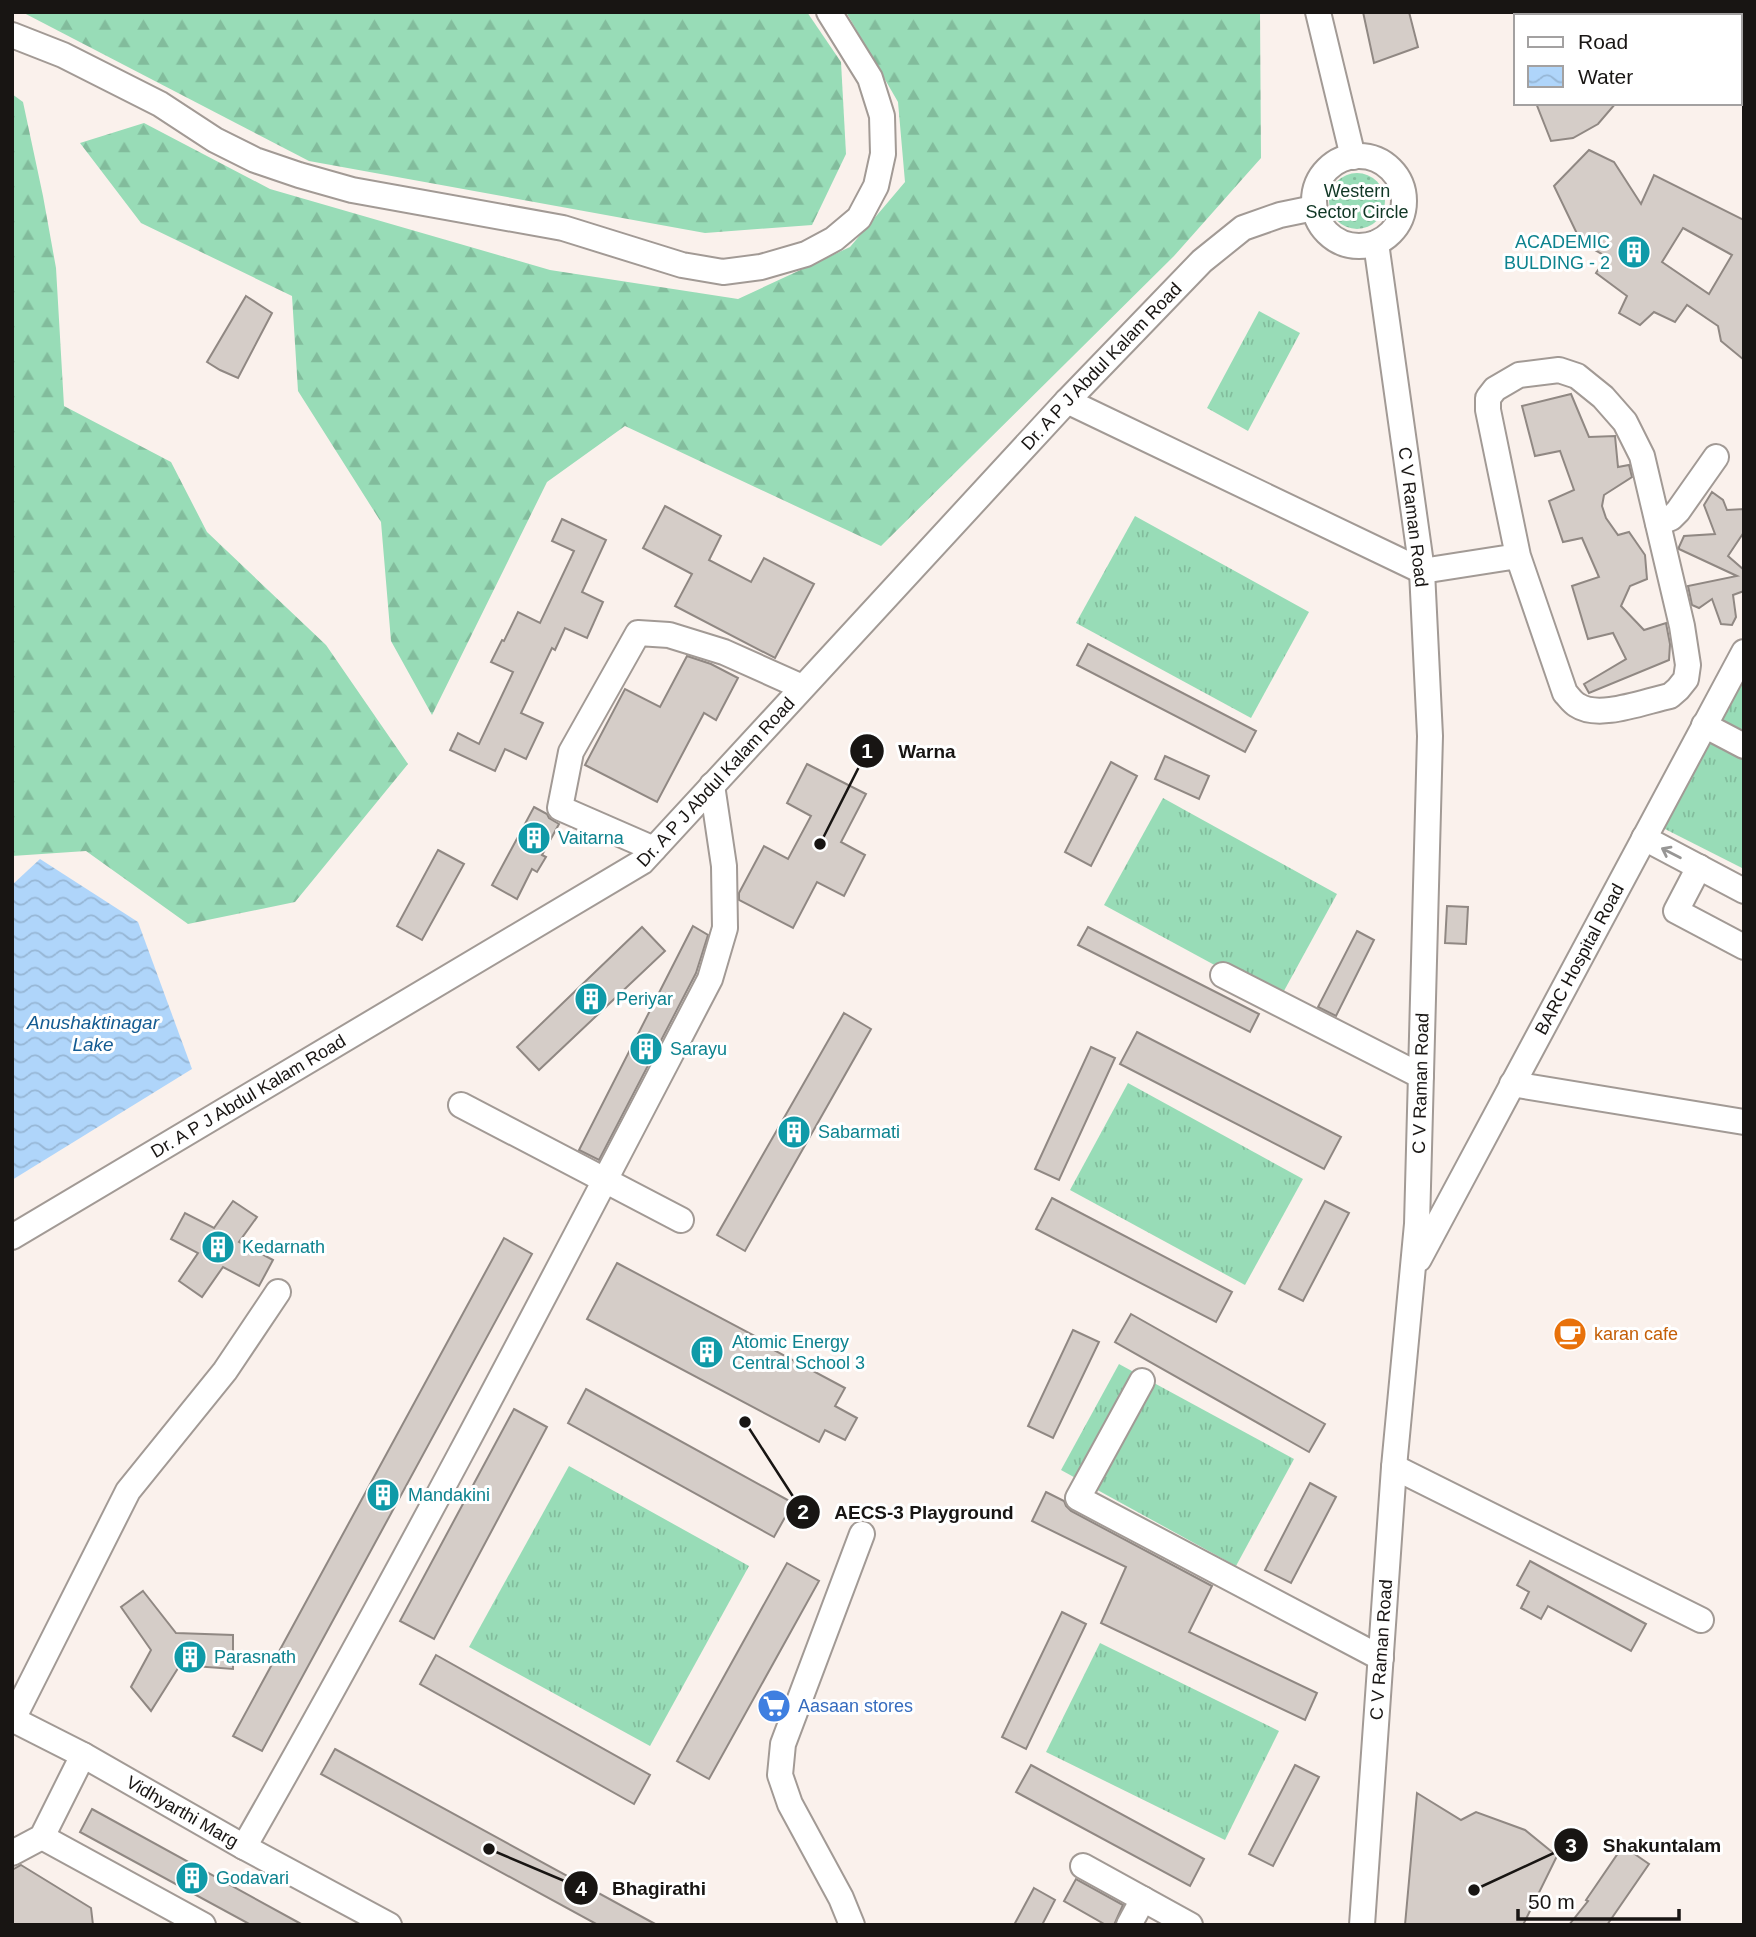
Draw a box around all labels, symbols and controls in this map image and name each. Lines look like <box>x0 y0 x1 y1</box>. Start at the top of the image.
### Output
legend <box>1514 14 1742 105</box>
text: Road <box>1578 30 1628 53</box>
text: Water <box>1578 65 1633 88</box>
park label: Western Sector Circle <box>1305 181 1409 222</box>
place label: ACADEMIC BULDING - 2 <box>1504 232 1610 273</box>
building icon: ACADEMIC BULDING - 2 <box>1615 233 1653 271</box>
street label: Dr. A P J Abdul Kalam Road <box>1017 279 1185 454</box>
street label: C V Raman Road <box>1394 446 1432 588</box>
street label: Dr. A P J Abdul Kalam Road <box>633 693 799 871</box>
callout: Warna <box>850 731 970 771</box>
text: 1 <box>861 739 873 762</box>
text: Warna <box>898 741 956 762</box>
building icon: Vaitarna <box>515 819 553 857</box>
place label: Vaitarna <box>558 828 625 848</box>
one-way arrow <box>1661 845 1682 859</box>
street label: BARC Hospital Road <box>1531 880 1628 1038</box>
building icon: Periyar <box>572 980 610 1018</box>
place label: Periyar <box>616 989 673 1009</box>
water label: Anushaktinagar Lake <box>26 1012 160 1055</box>
street label: C V Raman Road <box>1409 1012 1433 1154</box>
building icon: Sarayu <box>627 1030 665 1068</box>
street label: Dr. A P J Abdul Kalam Road <box>147 1031 349 1162</box>
place label: Sarayu <box>670 1039 727 1059</box>
building icon: Sabarmati <box>775 1113 813 1151</box>
place label: Sabarmati <box>818 1122 900 1142</box>
building icon: Kedarnath <box>199 1228 237 1266</box>
place label: Kedarnath <box>242 1237 325 1257</box>
cafe icon: karan cafe <box>1551 1315 1589 1353</box>
place label: karan cafe <box>1594 1324 1678 1344</box>
place label: Atomic Energy Central School 3 <box>732 1332 865 1373</box>
building icon: Atomic Energy Central School 3 <box>688 1333 726 1371</box>
building icon: Mandakini <box>364 1476 402 1514</box>
place label: Mandakini <box>408 1485 490 1505</box>
callout: AECS-3 Playground <box>785 1492 1028 1532</box>
text: 2 <box>797 1500 809 1523</box>
text: AECS-3 Playground <box>834 1502 1014 1523</box>
street label: C V Raman Road <box>1366 1579 1396 1721</box>
building icon: Parasnath <box>171 1638 209 1676</box>
place label: Parasnath <box>214 1647 296 1667</box>
supermarket icon: Aasaan stores <box>755 1687 793 1725</box>
place label: Aasaan stores <box>798 1696 913 1716</box>
street label: Vidhyarthi Marg <box>123 1772 242 1852</box>
callout: Shakuntalam <box>1554 1825 1735 1865</box>
text: 3 <box>1565 1834 1577 1857</box>
text: Shakuntalam <box>1603 1835 1721 1856</box>
building icon: Godavari <box>173 1859 211 1897</box>
place label: Godavari <box>216 1868 289 1888</box>
callout: Bhagirathi <box>563 1868 720 1908</box>
text: 4 <box>575 1877 587 1900</box>
text: Bhagirathi <box>612 1878 706 1899</box>
scale bar <box>1518 1878 1679 1922</box>
text: 50 m <box>1528 1890 1575 1913</box>

